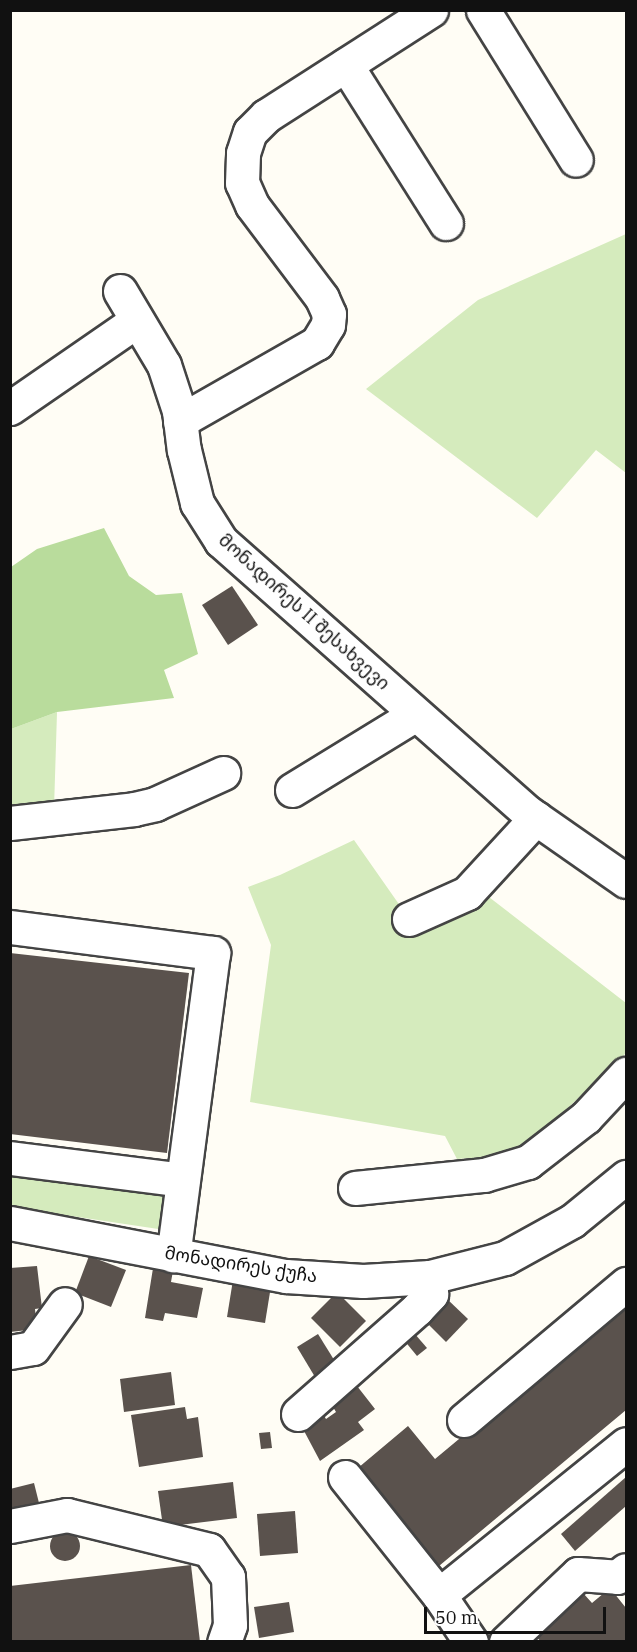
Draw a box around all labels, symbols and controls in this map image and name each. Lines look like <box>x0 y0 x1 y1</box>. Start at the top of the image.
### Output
street label: მონადირეს II შესახვევი <box>214 529 394 695</box>
street label: მონადირეს ქუჩა <box>163 1242 319 1288</box>
scale bar <box>427 1595 608 1633</box>
text: 50 m <box>435 1606 478 1629</box>

